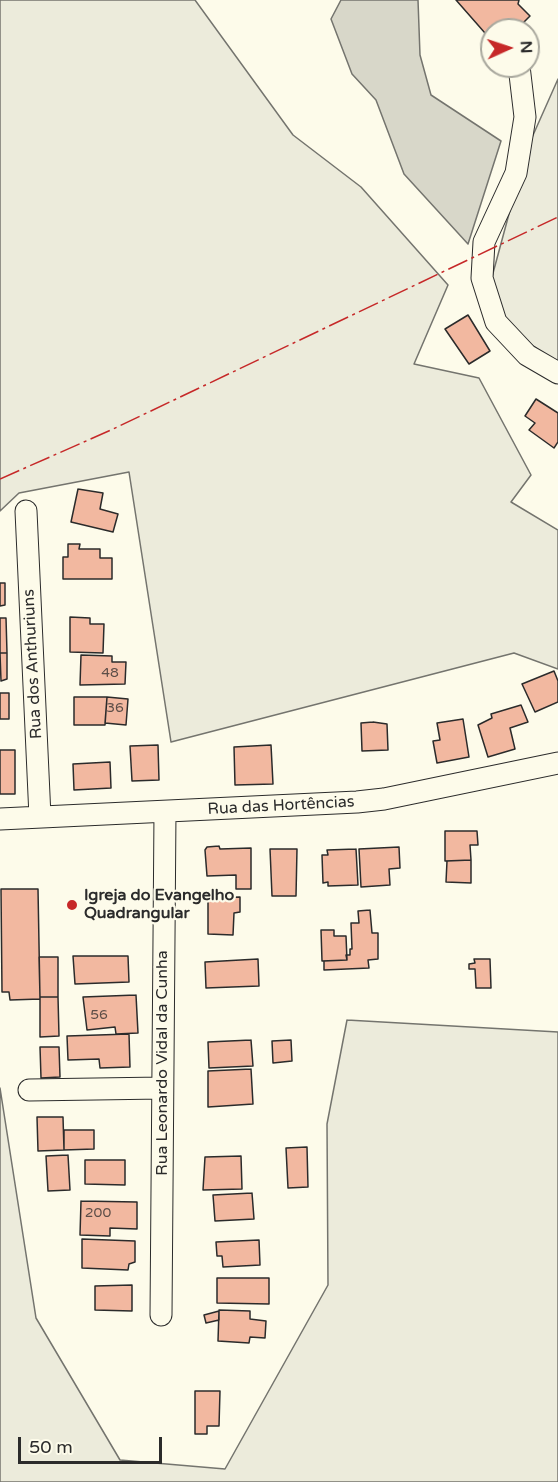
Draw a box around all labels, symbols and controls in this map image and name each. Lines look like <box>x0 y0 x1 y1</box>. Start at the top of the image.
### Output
north arrow <box>480 18 540 78</box>
text: N <box>516 40 536 54</box>
street label: Rua dos Anthuriuns <box>19 589 47 739</box>
house number: 48 <box>101 665 119 681</box>
house number: 36 <box>106 700 124 716</box>
street label: Rua das Hortências <box>207 793 355 819</box>
place label: Igreja do Evangelho Quadrangular <box>84 886 234 924</box>
marker: Igreja do Evangelho Quadrangular <box>65 898 79 912</box>
street label: Rua Leonardo Vidal da Cunha <box>153 950 173 1176</box>
house number: 56 <box>90 1007 108 1023</box>
house number: 200 <box>85 1205 111 1221</box>
scale bar <box>21 1425 165 1463</box>
text: 50 m <box>29 1436 73 1458</box>

